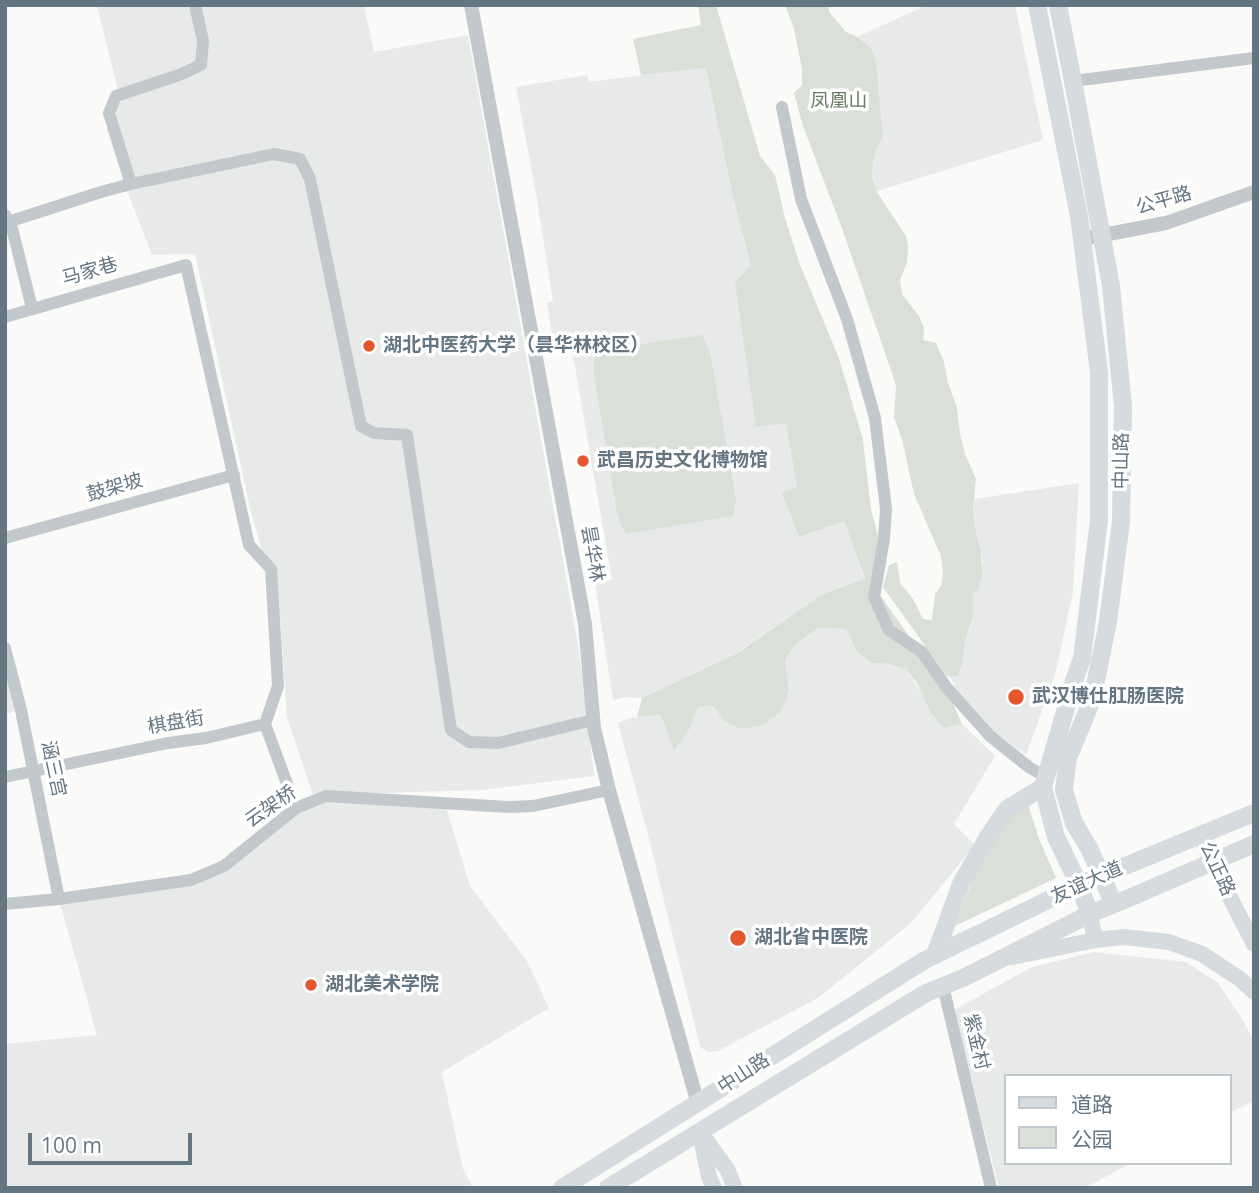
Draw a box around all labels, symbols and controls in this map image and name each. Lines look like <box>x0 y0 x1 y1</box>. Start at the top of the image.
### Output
park label: 凤凰山 <box>811 91 867 113</box>
street label: 公平路 <box>1133 182 1195 220</box>
street label: 马家巷 <box>59 253 121 291</box>
place label: 湖北中医药大学（昙华林校区） <box>383 335 649 357</box>
marker: 湖北中医药大学（昙华林校区） <box>361 338 377 354</box>
street label: 中山路 <box>1110 432 1134 490</box>
place label: 武昌历史文化博物馆 <box>597 450 768 472</box>
marker: 武昌历史文化博物馆 <box>575 453 591 469</box>
street label: 鼓架坡 <box>84 469 146 507</box>
street label: 昙华林 <box>576 524 608 584</box>
place label: 武汉博仕肛肠医院 <box>1032 686 1184 708</box>
marker: 武汉博仕肛肠医院 <box>1006 687 1026 707</box>
street label: 棋盘街 <box>146 707 206 739</box>
street label: 涵三宫 <box>36 739 70 799</box>
street label: 云架桥 <box>241 781 301 833</box>
street label: 公正路 <box>1195 838 1239 900</box>
street label: 友谊大道 <box>1048 857 1126 909</box>
place label: 湖北省中医院 <box>754 927 868 949</box>
marker: 湖北省中医院 <box>728 928 748 948</box>
place label: 湖北美术学院 <box>325 974 439 996</box>
marker: 湖北美术学院 <box>303 977 319 993</box>
street label: 紫金村 <box>958 1012 994 1072</box>
street label: 中山路 <box>714 1049 774 1099</box>
legend <box>1004 1074 1231 1165</box>
text: 道路 <box>1071 1090 1113 1118</box>
scale bar <box>32 1120 196 1164</box>
text: 公园 <box>1071 1125 1113 1153</box>
text: 100 m <box>41 1131 102 1159</box>

